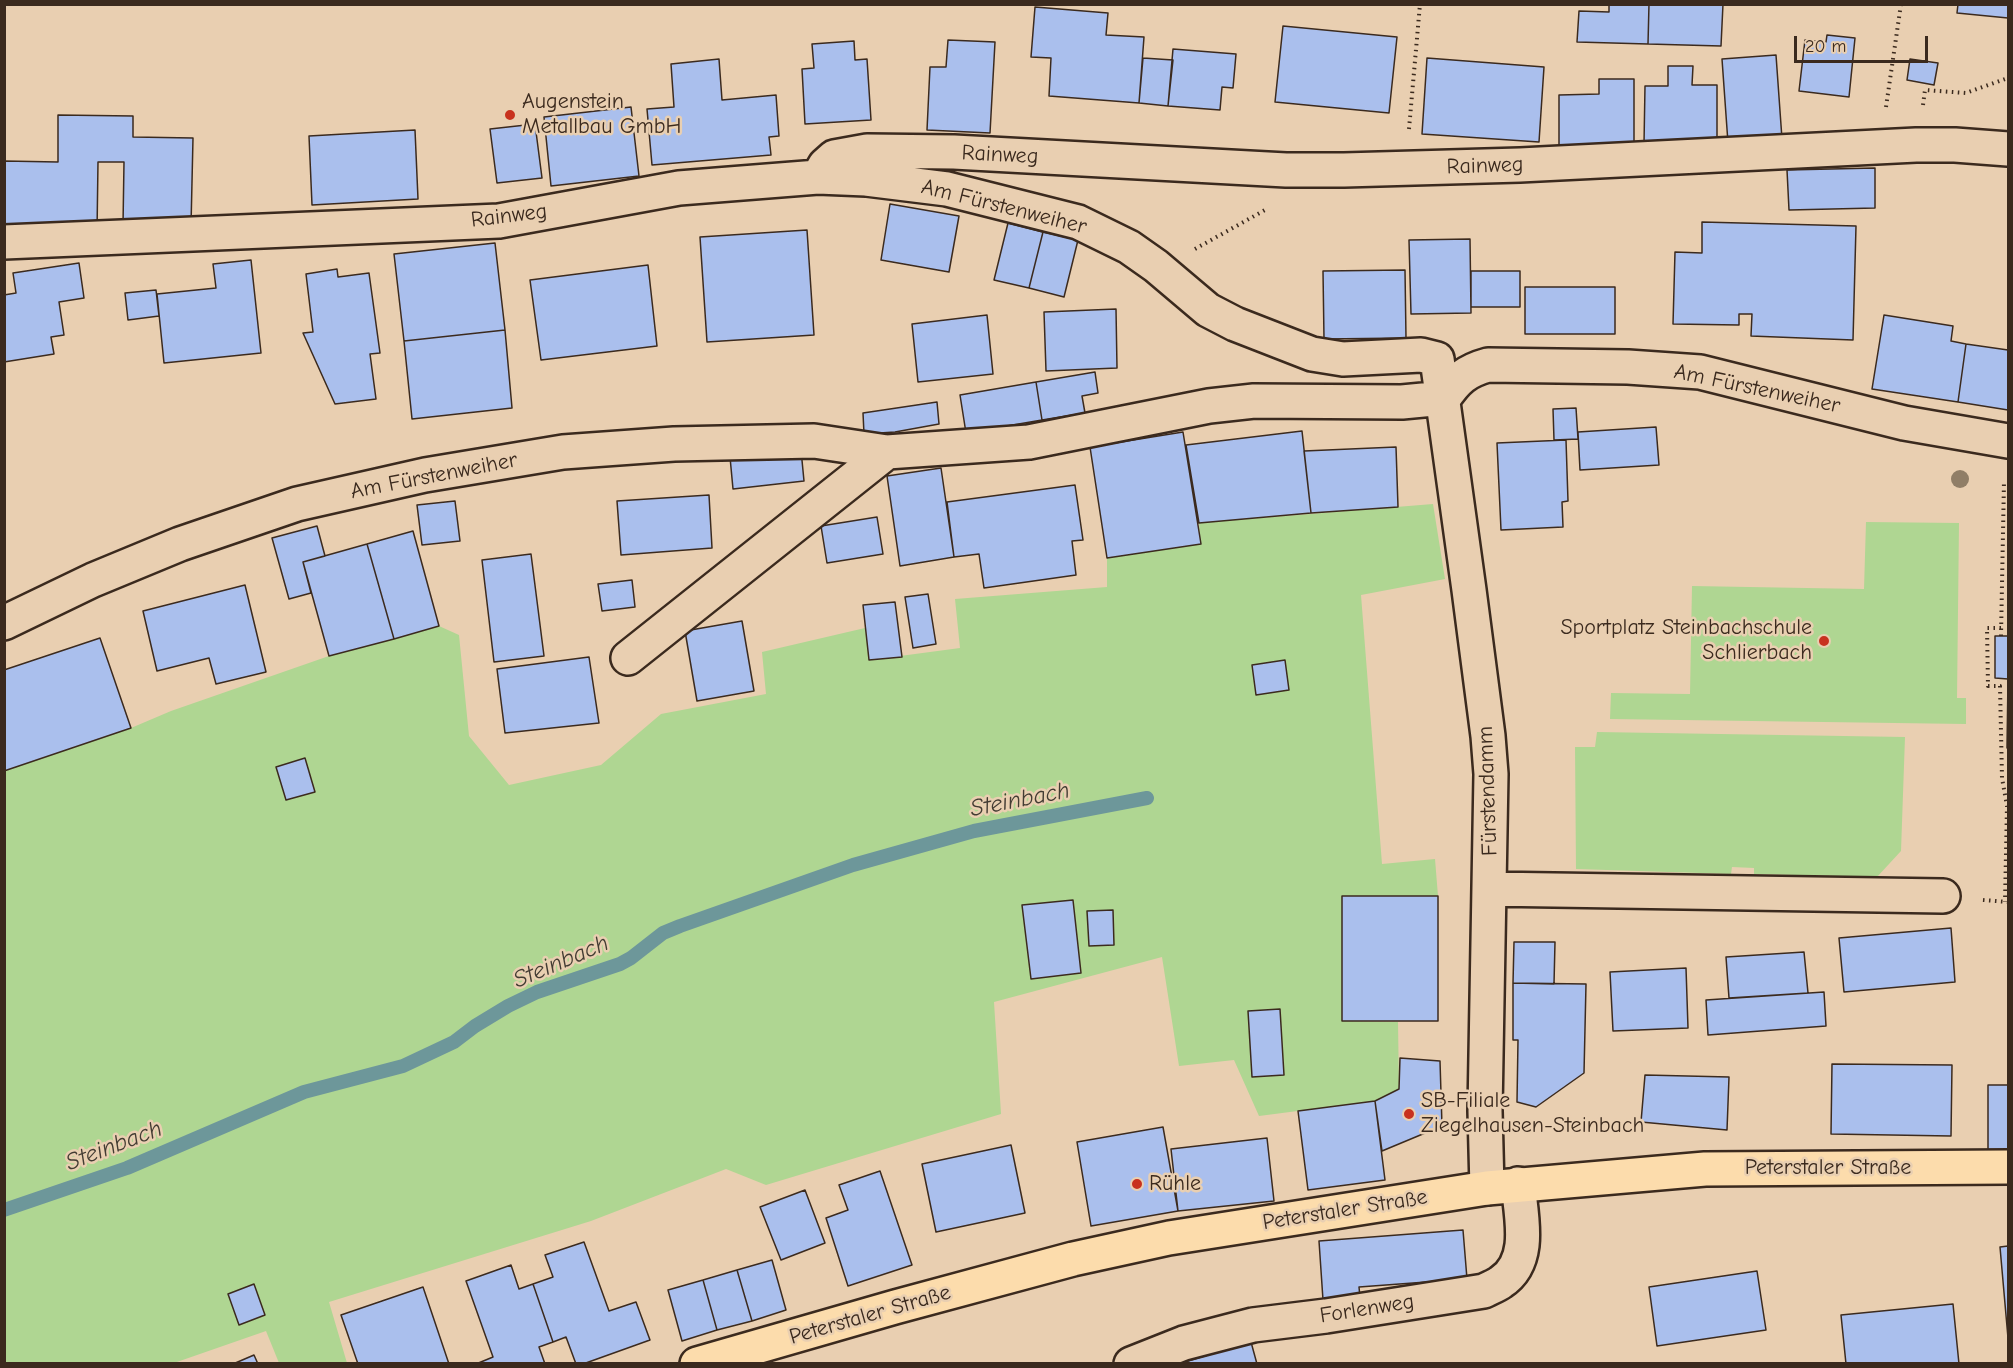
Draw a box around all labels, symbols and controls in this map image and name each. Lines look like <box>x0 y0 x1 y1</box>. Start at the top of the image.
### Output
scale bar <box>1797 24 1930 62</box>
text: 20 m <box>1805 36 1846 57</box>
place label: Augenstein Metallbau GmbH <box>522 89 681 140</box>
marker: Augenstein Metallbau GmbH <box>503 108 517 122</box>
street label: Rainweg <box>961 140 1039 170</box>
street label: Rainweg <box>1446 151 1524 181</box>
street label: Am Fürstenweiher <box>919 174 1089 240</box>
street label: Rainweg <box>469 198 549 234</box>
street label: Am Fürstenweiher <box>1671 358 1843 420</box>
street label: Am Fürstenweiher <box>348 447 520 505</box>
place label: Sportplatz Steinbachschule Schlierbach <box>1560 615 1812 666</box>
marker: Sportplatz Steinbachschule Schlierbach <box>1817 634 1831 648</box>
street label: Fürstendamm <box>1473 726 1503 856</box>
water label: Steinbach <box>968 776 1072 824</box>
water label: Steinbach <box>509 929 613 995</box>
place label: SB-Filiale Ziegelhausen-Steinbach <box>1421 1088 1644 1140</box>
marker: SB-Filiale Ziegelhausen-Steinbach <box>1402 1107 1416 1121</box>
water label: Steinbach <box>62 1114 166 1178</box>
street label: Peterstaler Straße <box>1745 1155 1911 1181</box>
place label: Rühle <box>1149 1171 1201 1197</box>
marker: Rühle <box>1130 1177 1144 1191</box>
street label: Peterstaler Straße <box>1261 1184 1429 1236</box>
street label: Peterstaler Straße <box>786 1279 954 1351</box>
street label: Forlenweg <box>1318 1289 1416 1329</box>

